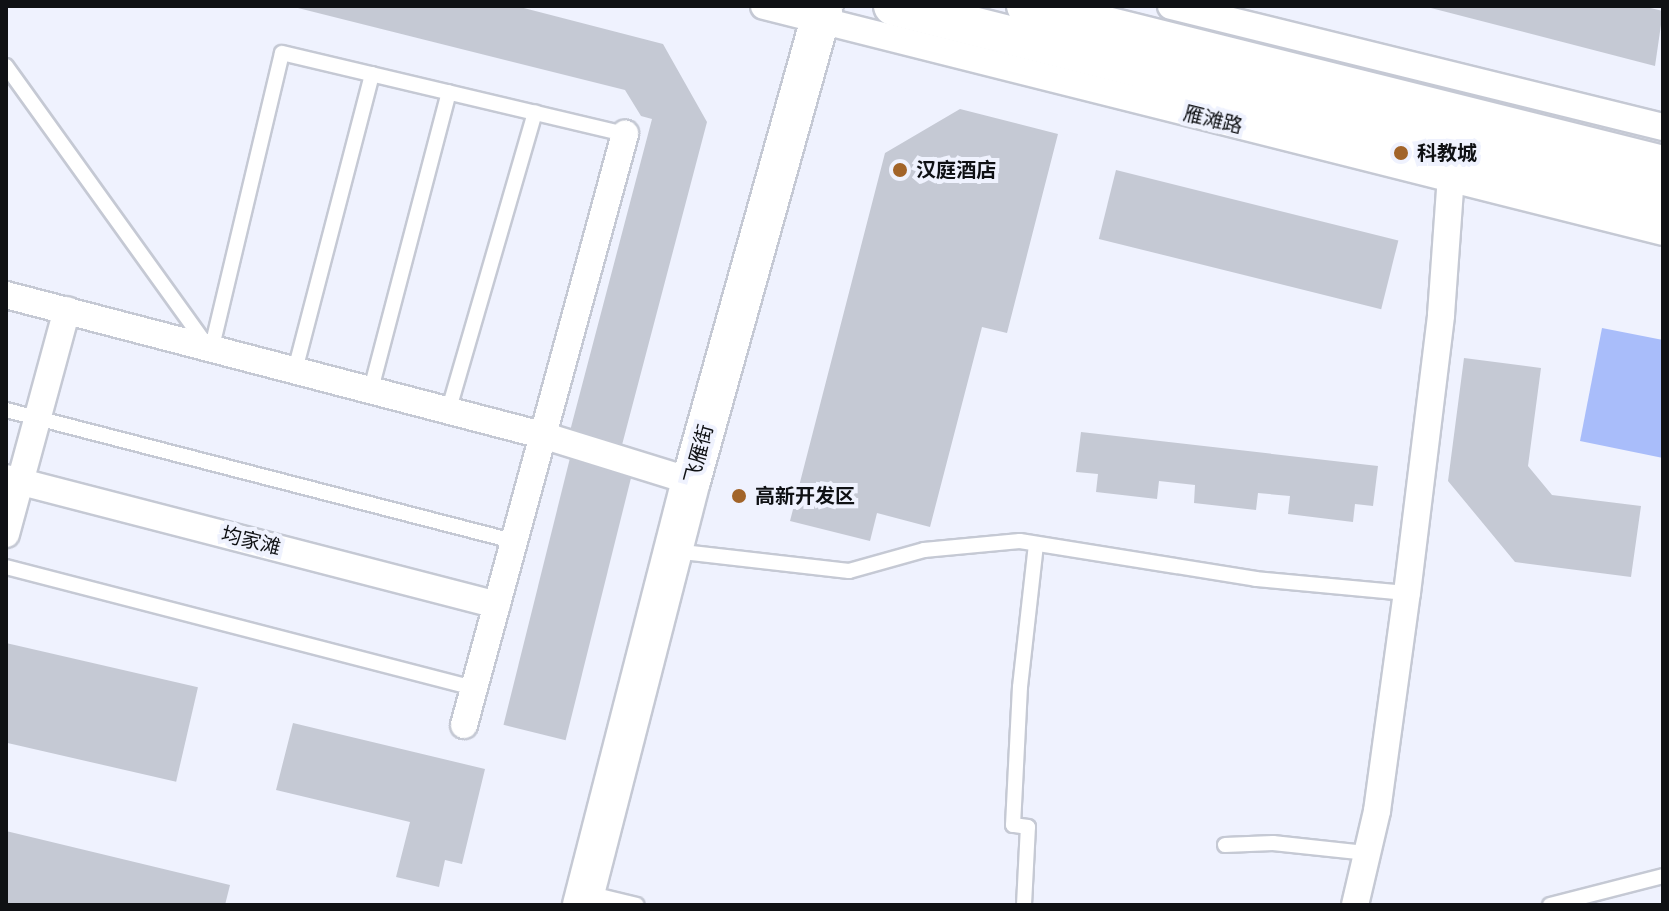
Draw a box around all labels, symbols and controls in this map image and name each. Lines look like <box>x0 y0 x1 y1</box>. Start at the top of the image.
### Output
street label: 雁滩路 <box>1181 101 1245 139</box>
place label: 科教城 <box>1417 141 1477 165</box>
marker: 科教城 <box>1392 144 1410 162</box>
place label: 汉庭酒店 <box>916 158 996 182</box>
marker: 汉庭酒店 <box>891 161 909 179</box>
street label: 飞雁街 <box>680 422 718 486</box>
place label: 高新开发区 <box>755 484 855 508</box>
marker: 高新开发区 <box>730 487 748 505</box>
street label: 均家滩 <box>219 522 283 560</box>

